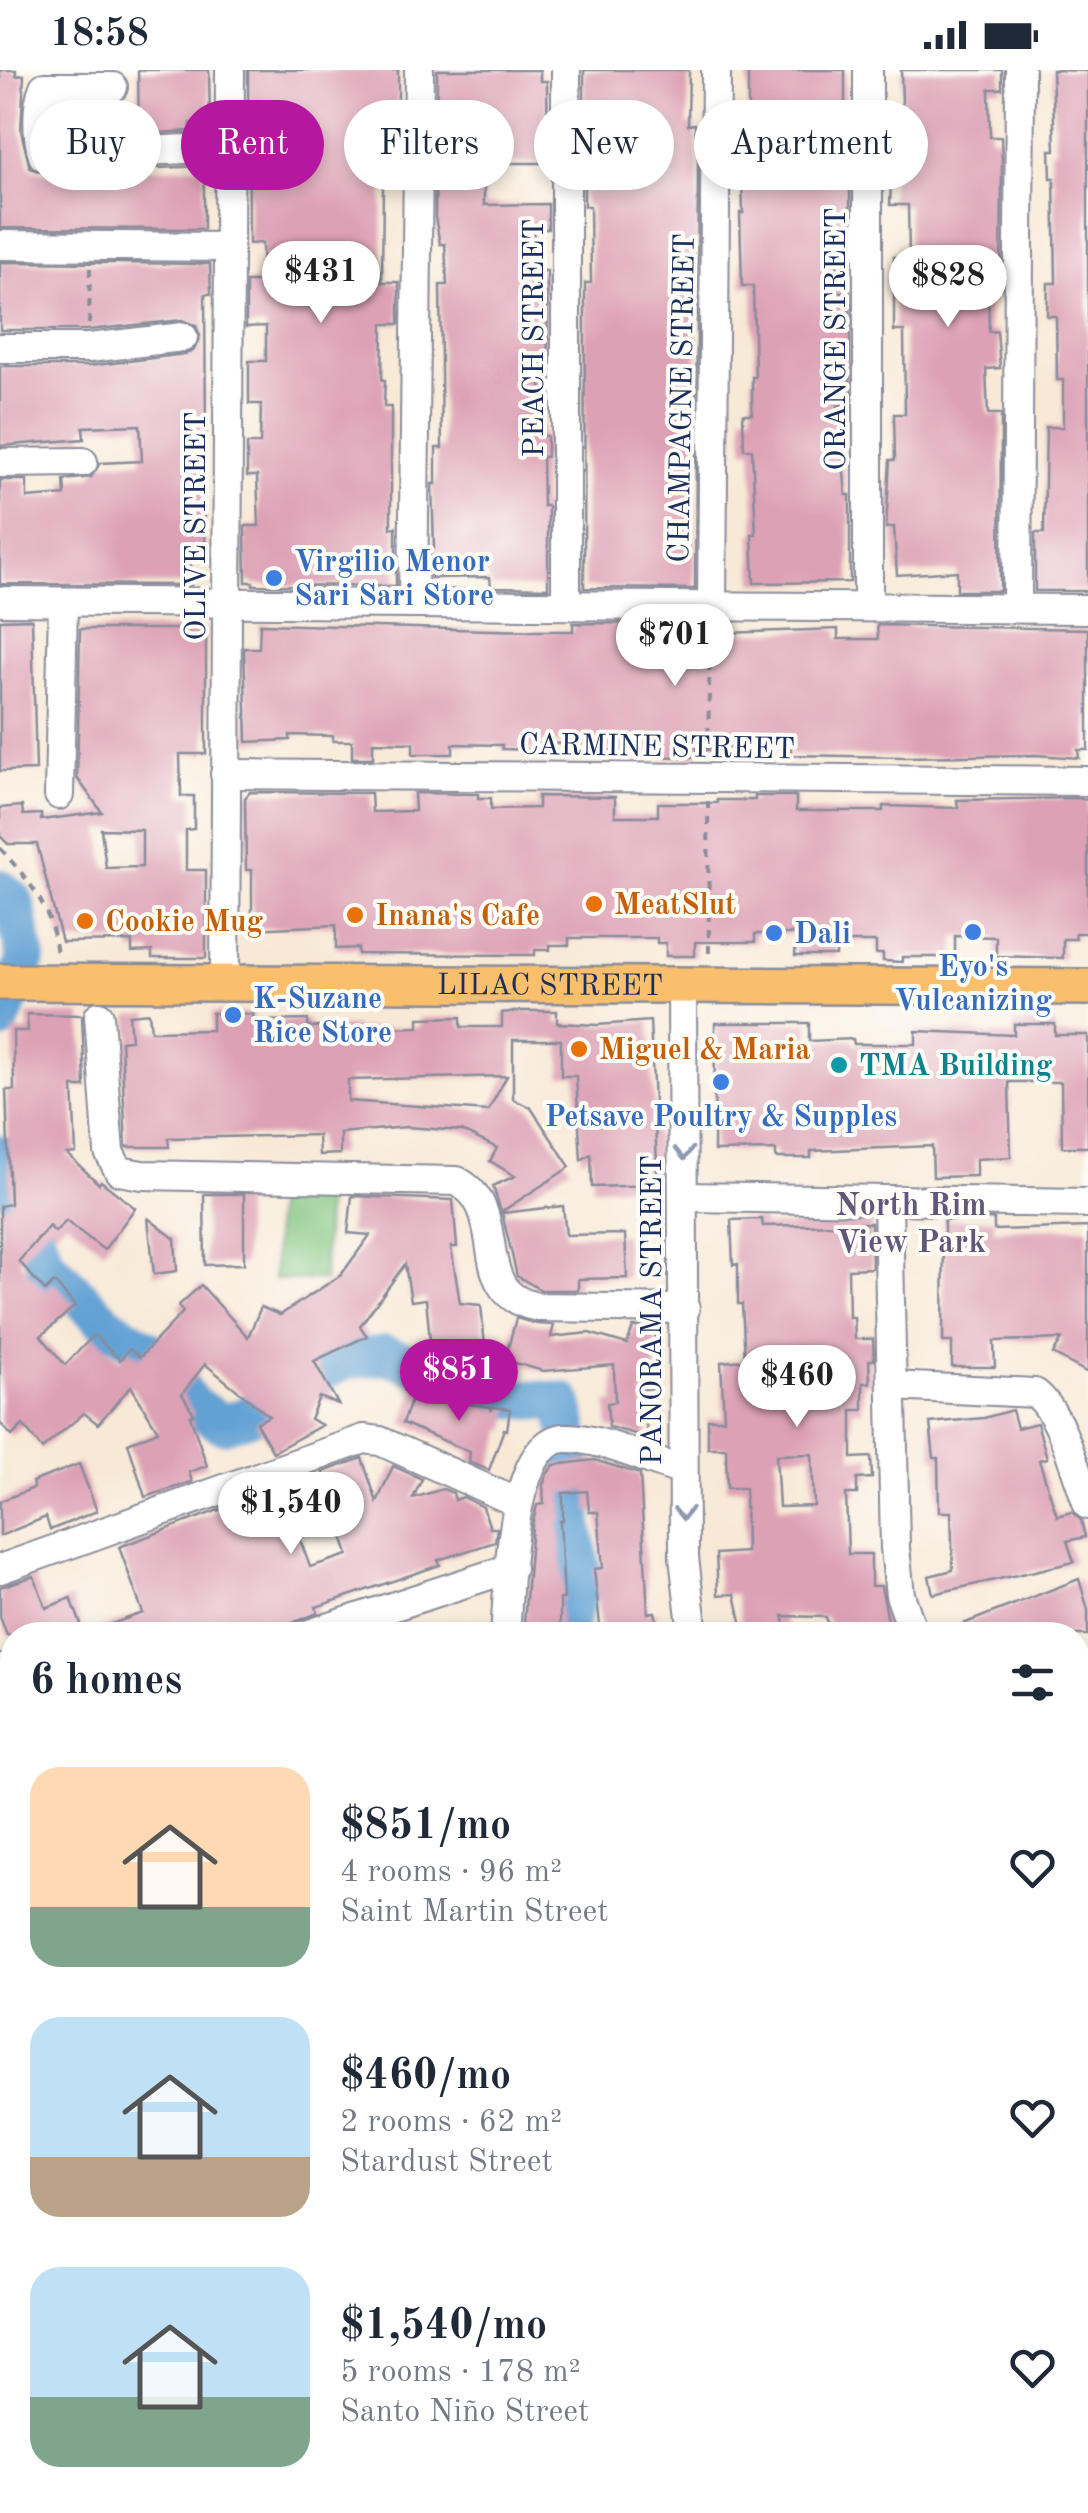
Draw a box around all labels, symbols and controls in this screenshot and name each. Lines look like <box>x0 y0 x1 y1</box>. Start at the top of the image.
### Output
text: 18:58 <box>50 16 149 54</box>
chip: Buy <box>30 100 161 190</box>
chip: Rent <box>181 100 324 190</box>
chip: Filters <box>344 100 514 190</box>
chip: New <box>534 100 674 190</box>
chip: Apartment <box>694 100 928 190</box>
street label: ORANGE STREET <box>822 207 852 471</box>
street label: PEACH STREET <box>520 218 550 458</box>
street label: CHAMPAGNE STREET <box>665 233 701 563</box>
pin: $431 <box>262 241 380 326</box>
pin: $828 <box>889 245 1007 330</box>
text: $431 <box>284 257 358 289</box>
text: $828 <box>911 261 985 293</box>
street label: OLIVE STREET <box>182 411 212 641</box>
place label: Virgilio Menor Sari Sari Store <box>294 548 494 612</box>
marker: Virgilio Menor Sari Sari Store <box>263 567 285 589</box>
pin: $701 <box>616 604 734 689</box>
text: $701 <box>638 620 712 652</box>
street label: CARMINE STREET <box>519 731 795 765</box>
place label: MeatSlut <box>614 891 736 921</box>
marker: MeatSlut <box>583 893 605 915</box>
place label: Inana's Cafe <box>375 902 540 932</box>
marker: Inana's Cafe <box>344 904 366 926</box>
place label: Cookie Mug <box>105 908 263 938</box>
marker: Cookie Mug <box>74 910 96 932</box>
place label: Dali <box>794 920 851 950</box>
marker: Eyo's Vulcanizing <box>962 921 984 943</box>
marker: Dali <box>763 922 785 944</box>
place label: Eyo's Vulcanizing <box>894 953 1052 1017</box>
street label: LILAC STREET <box>437 971 663 1002</box>
place label: K-Suzane Rice Store <box>253 985 392 1049</box>
marker: K-Suzane Rice Store <box>222 1004 244 1026</box>
place label: Miguel & Maria <box>599 1036 811 1066</box>
marker: Miguel & Maria <box>568 1038 590 1060</box>
place label: TMA Building <box>859 1052 1053 1082</box>
marker: TMA Building <box>828 1054 850 1076</box>
marker: Petsave Poultry & Supples <box>710 1071 732 1093</box>
place label: Petsave Poultry & Supples <box>545 1103 897 1133</box>
one-way arrow <box>673 1146 695 1161</box>
street label: PANORAMA STREET <box>638 1155 668 1465</box>
district label: North Rim View Park <box>835 1191 987 1260</box>
pin: $851 <box>400 1339 518 1424</box>
pin: $460 <box>738 1345 856 1430</box>
text: $851 <box>422 1355 496 1387</box>
text: $460 <box>760 1361 834 1393</box>
pin: $1,540 <box>210 1472 372 1557</box>
text: $1,540 <box>240 1488 342 1520</box>
one-way arrow <box>672 1506 694 1521</box>
icon: filters <box>1005 1655 1060 1710</box>
text: 6 homes <box>30 1661 182 1703</box>
text: $851/mo <box>340 1806 511 1848</box>
icon: home <box>110 1807 230 1927</box>
icon: heart <box>1005 1840 1060 1895</box>
text: 4 rooms · 96 m² <box>340 1857 562 1889</box>
text: Saint Martin Street <box>340 1897 608 1929</box>
text: $460/mo <box>340 2056 511 2098</box>
icon: home <box>110 2057 230 2177</box>
icon: heart <box>1005 2090 1060 2145</box>
text: 2 rooms · 62 m² <box>340 2107 562 2139</box>
text: Stardust Street <box>340 2147 553 2179</box>
text: $1,540/mo <box>340 2306 547 2348</box>
icon: home <box>110 2307 230 2427</box>
icon: heart <box>1005 2340 1060 2395</box>
text: 5 rooms · 178 m² <box>340 2357 581 2389</box>
text: Santo Niño Street <box>340 2397 589 2429</box>

